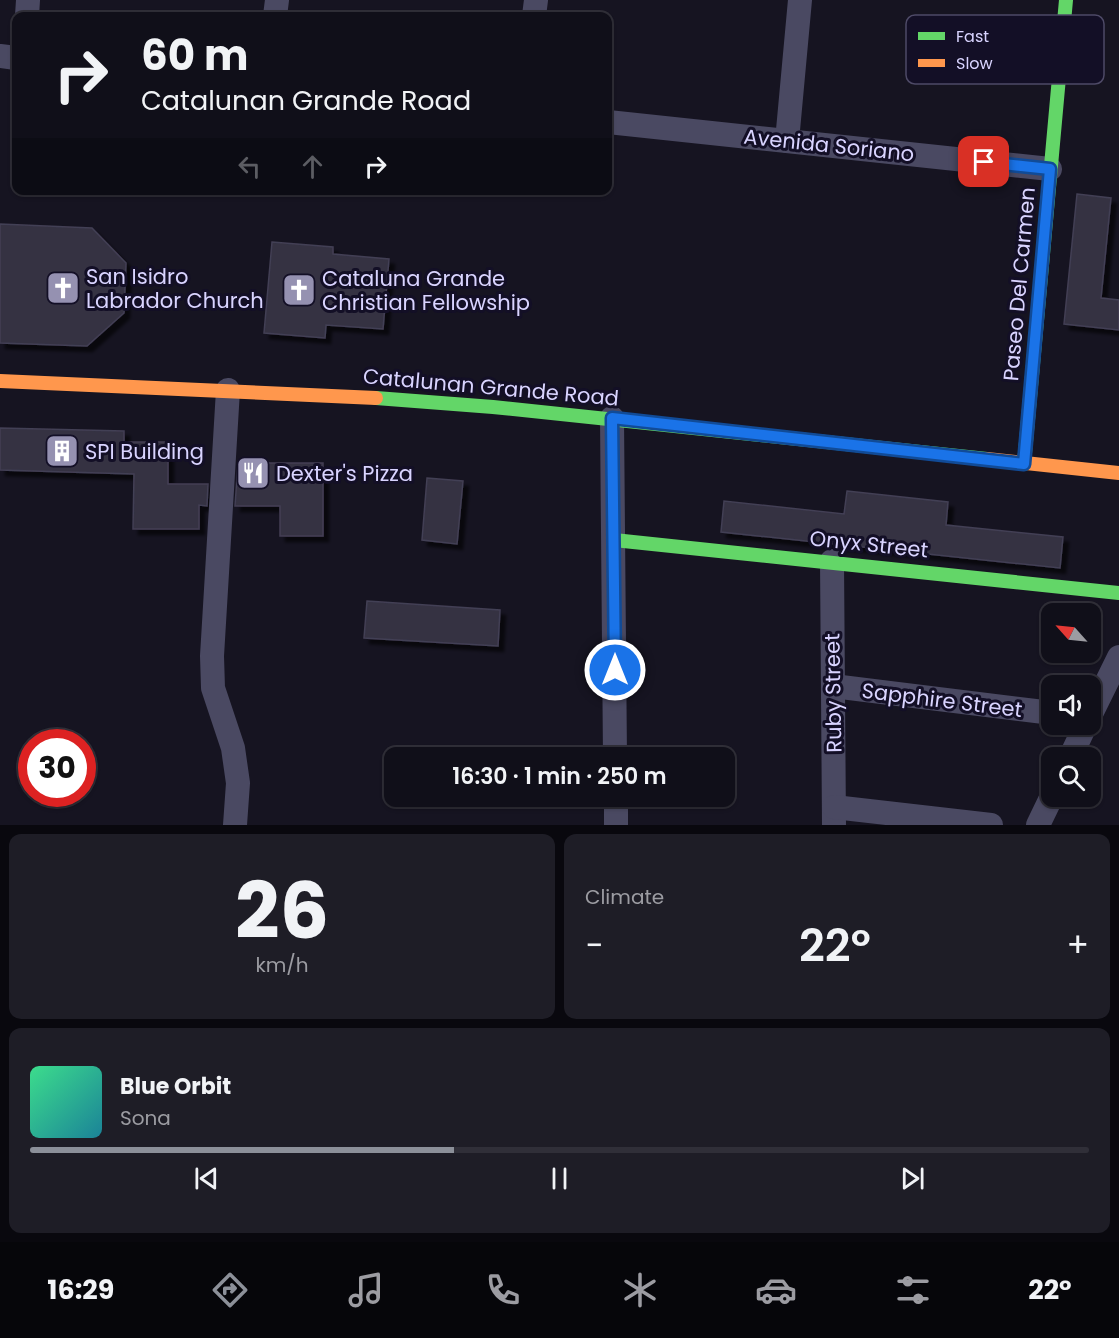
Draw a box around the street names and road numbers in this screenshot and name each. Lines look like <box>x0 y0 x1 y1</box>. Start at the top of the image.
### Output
street label: Avenida Soriano <box>742 122 916 168</box>
street label: Paseo Del Carmen <box>996 186 1042 382</box>
street label: Catalunan Grande Road <box>362 361 620 413</box>
street label: Onyx Street <box>808 523 930 565</box>
street label: Ruby Street <box>817 633 849 753</box>
street label: Sapphire Street <box>860 676 1024 724</box>

